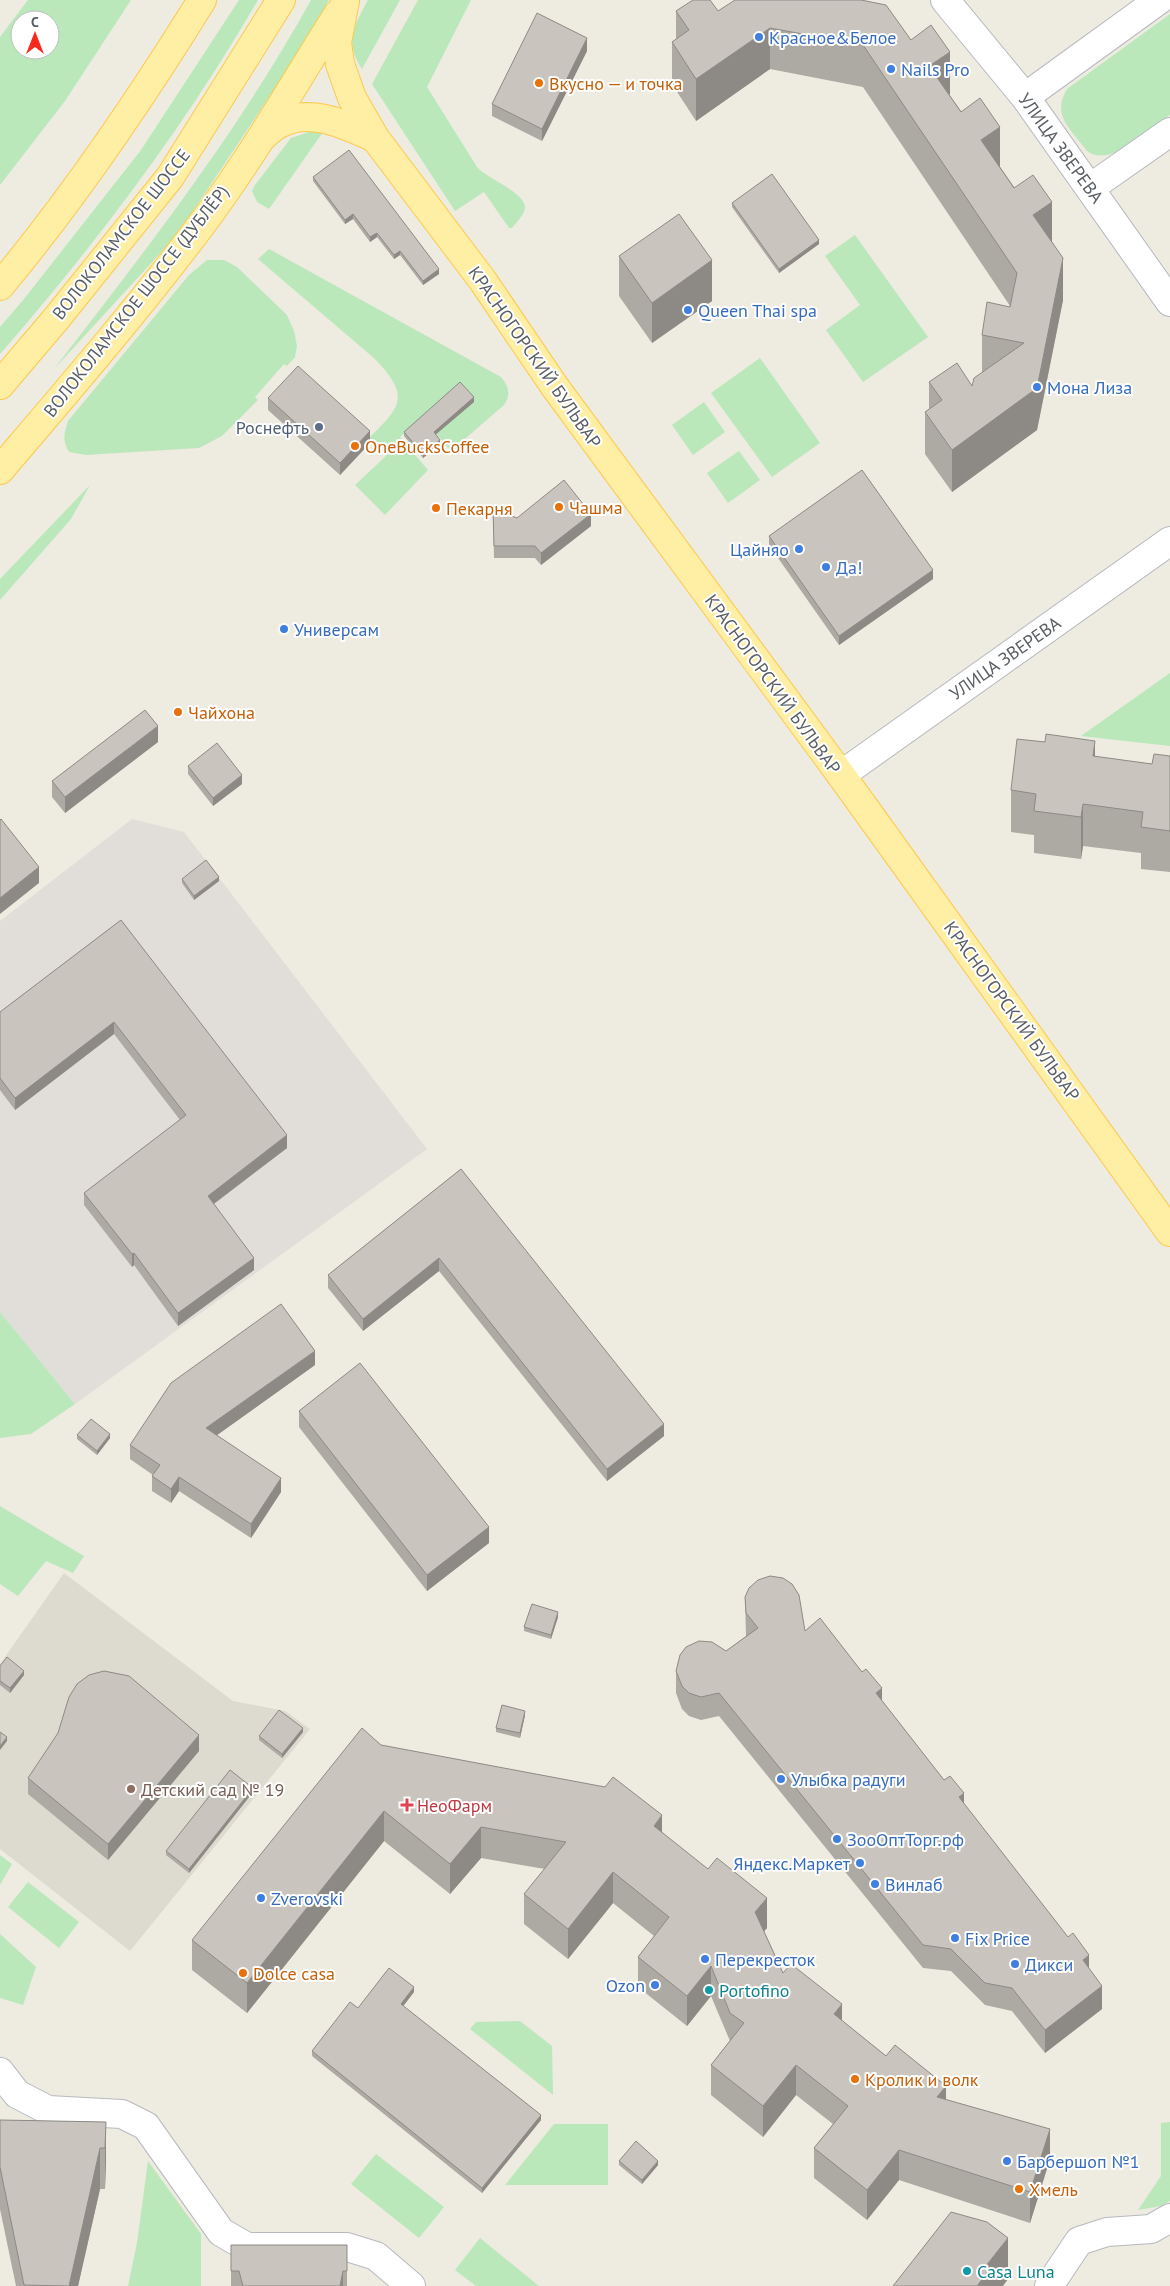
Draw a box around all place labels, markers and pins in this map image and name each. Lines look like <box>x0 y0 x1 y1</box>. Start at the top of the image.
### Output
place label: Красное&Белое <box>769 26 896 49</box>
marker: Красное&Белое <box>753 31 765 43</box>
place label: Nails Pro <box>901 58 970 81</box>
marker: Nails Pro <box>885 63 897 75</box>
place label: Вкусно — и точка <box>549 72 682 95</box>
marker: Вкусно — и точка <box>533 77 545 89</box>
place label: Queen Thai spa <box>698 299 817 322</box>
marker: Queen Thai spa <box>682 304 694 316</box>
place label: Мона Лиза <box>1047 376 1132 399</box>
marker: Мона Лиза <box>1031 381 1043 393</box>
place label: Роснефть <box>236 416 309 439</box>
marker: Роснефть <box>313 421 325 433</box>
place label: OneBucksCoffee <box>365 435 489 458</box>
marker: OneBucksCoffee <box>349 440 361 452</box>
place label: Чашма <box>569 496 623 519</box>
place label: Пекарня <box>446 497 513 520</box>
marker: Чашма <box>553 501 565 513</box>
marker: Пекарня <box>430 502 442 514</box>
place label: Цайняо <box>730 538 789 561</box>
marker: Цайняо <box>793 543 805 555</box>
place label: Да! <box>836 556 862 579</box>
marker: Да! <box>820 561 832 573</box>
place label: Универсам <box>294 618 379 641</box>
marker: Универсам <box>278 623 290 635</box>
place label: Чайхона <box>188 701 255 724</box>
marker: Чайхона <box>172 706 184 718</box>
place label: Улыбка радуги <box>791 1768 906 1791</box>
marker: Улыбка радуги <box>775 1773 787 1785</box>
place label: Детский сад № 19 <box>141 1778 284 1801</box>
marker: Детский сад № 19 <box>125 1783 137 1795</box>
place label: НеоФарм <box>417 1794 492 1817</box>
marker: НеоФарм <box>401 1799 413 1811</box>
place label: ЗооОптТорг.рф <box>847 1828 964 1851</box>
marker: ЗооОптТорг.рф <box>831 1833 843 1845</box>
place label: Яндекс.Маркет <box>733 1852 851 1875</box>
marker: Яндекс.Маркет <box>854 1857 866 1869</box>
place label: Винлаб <box>885 1873 943 1896</box>
marker: Винлаб <box>869 1878 881 1890</box>
place label: Zverovski <box>271 1887 343 1910</box>
marker: Zverovski <box>255 1892 267 1904</box>
place label: Fix Price <box>965 1927 1030 1950</box>
marker: Fix Price <box>949 1932 961 1944</box>
place label: Перекресток <box>715 1948 816 1971</box>
marker: Перекресток <box>699 1953 711 1965</box>
place label: Дикси <box>1025 1953 1073 1976</box>
marker: Дикси <box>1009 1958 1021 1970</box>
place label: Dolce casa <box>253 1962 335 1985</box>
marker: Dolce casa <box>237 1967 249 1979</box>
place label: Ozon <box>606 1974 645 1997</box>
marker: Ozon <box>649 1979 661 1991</box>
place label: Portofino <box>719 1979 790 2002</box>
marker: Portofino <box>703 1984 715 1996</box>
place label: Кролик и волк <box>865 2068 979 2091</box>
marker: Кролик и волк <box>849 2073 861 2085</box>
place label: Барбершоп №1 <box>1017 2150 1140 2173</box>
marker: Барбершоп №1 <box>1001 2155 1013 2167</box>
place label: Хмель <box>1029 2178 1078 2201</box>
marker: Хмель <box>1013 2183 1025 2195</box>
place label: Casa Luna <box>977 2260 1055 2283</box>
marker: Casa Luna <box>961 2265 973 2277</box>

